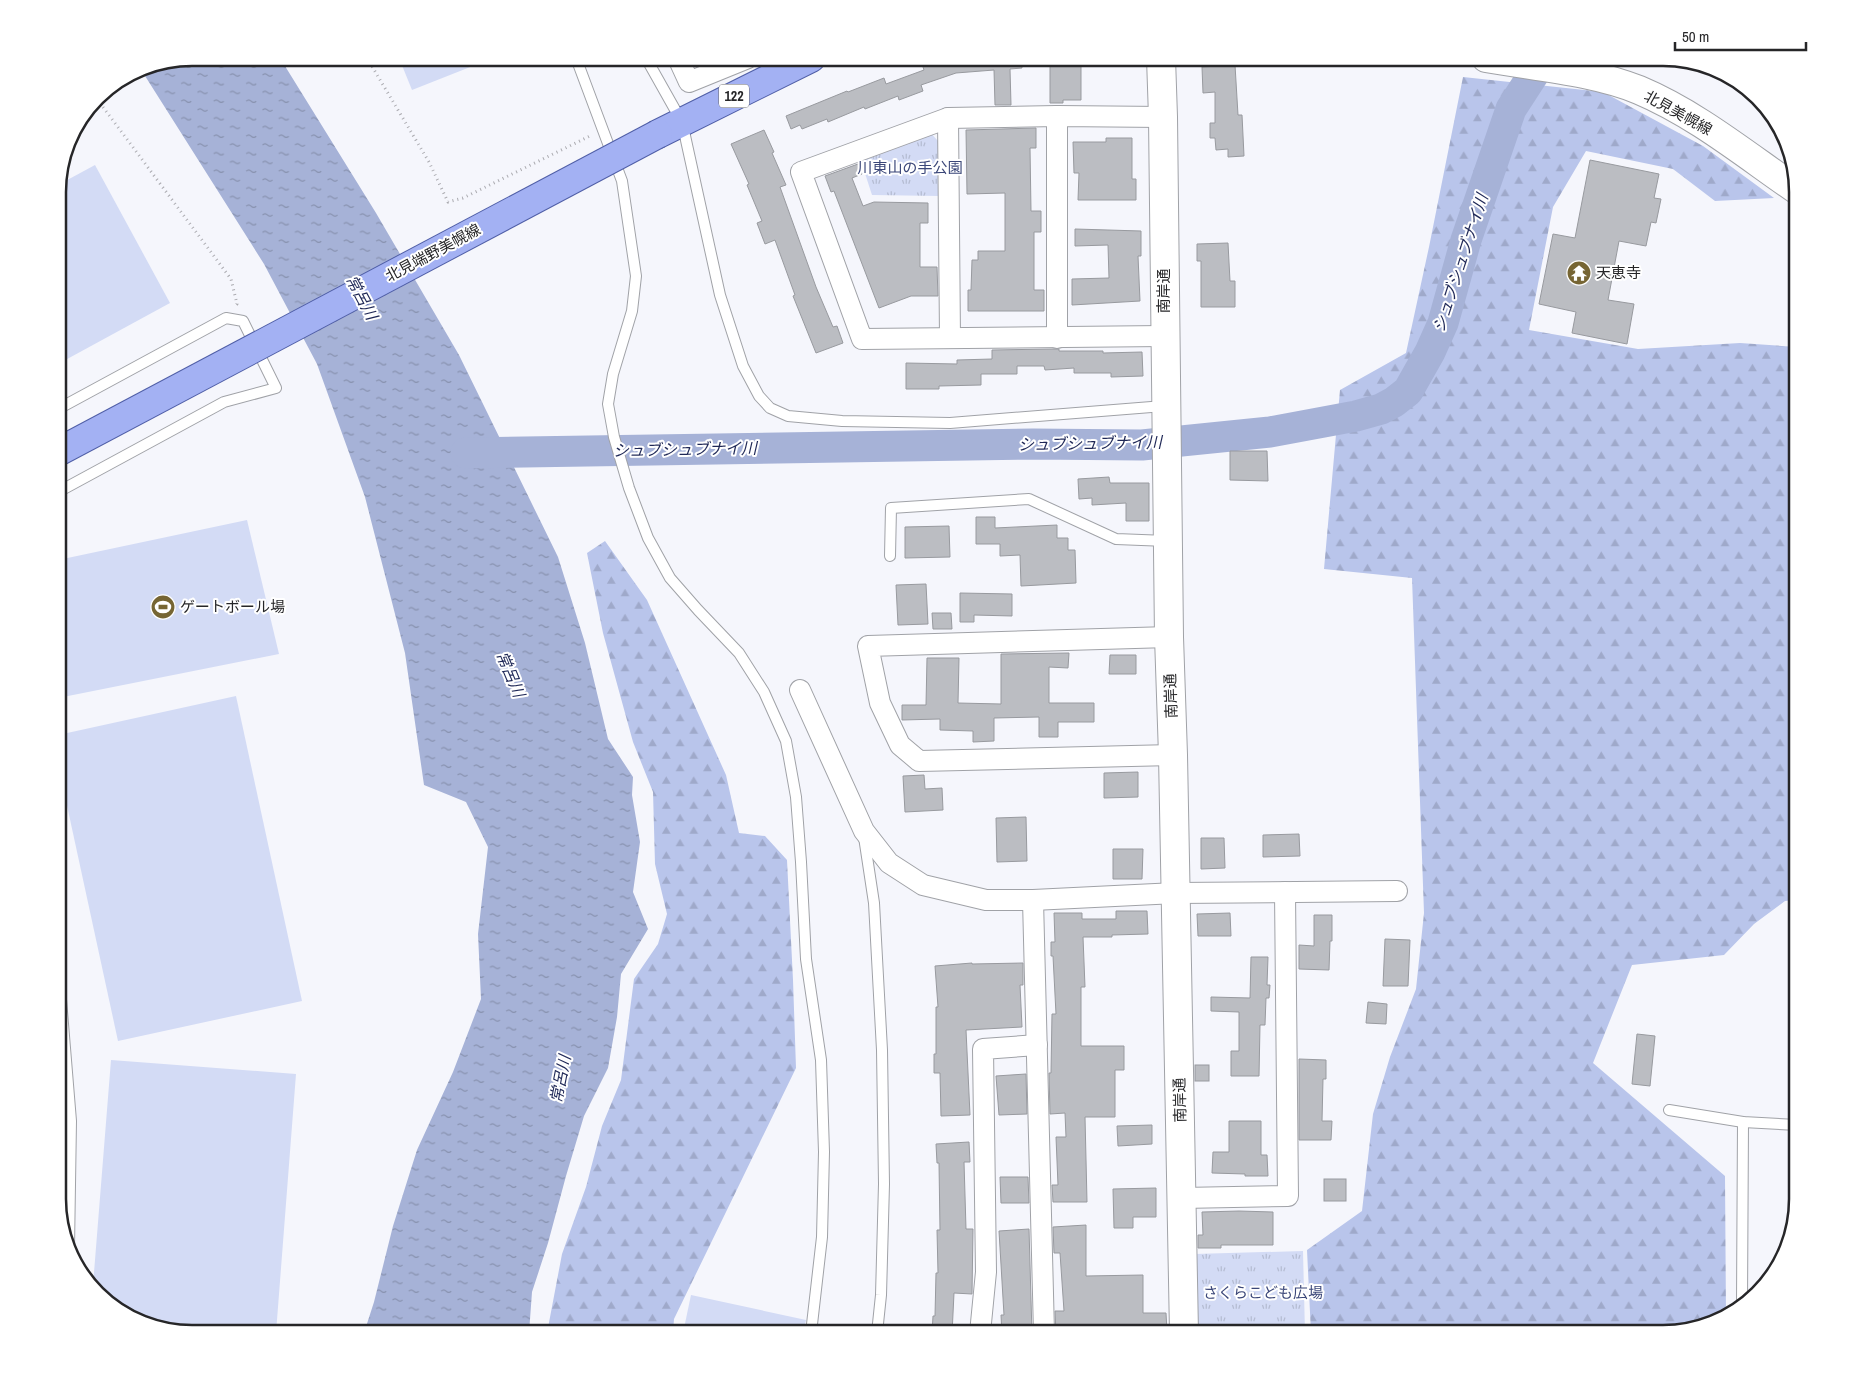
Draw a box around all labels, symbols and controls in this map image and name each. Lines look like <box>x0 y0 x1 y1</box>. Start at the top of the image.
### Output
scale bar <box>1675 20 1806 52</box>
text: 50 m <box>1682 26 1709 47</box>
road number: 122 <box>719 84 749 108</box>
street label: 北見美幌線 <box>1640 85 1716 140</box>
park label: 川東山の手公園 <box>857 157 963 178</box>
water label: シュブシュブナイ川 <box>1427 189 1493 335</box>
street label: 北見端野美幌線 <box>381 219 484 286</box>
temple icon: 天恵寺 <box>1566 260 1592 286</box>
place label: 天恵寺 <box>1596 262 1641 283</box>
street label: 南岸通 <box>1153 268 1174 314</box>
water label: 常呂川 <box>341 271 384 325</box>
water label: シュブシュブナイ川 <box>1018 431 1164 455</box>
water label: シュブシュブナイ川 <box>613 437 759 461</box>
sports icon: ゲートボール場 <box>150 594 176 620</box>
place label: ゲートボール場 <box>180 596 285 617</box>
water label: 常呂川 <box>491 648 531 702</box>
street label: 南岸通 <box>1159 673 1182 719</box>
water label: 常呂川 <box>545 1051 576 1105</box>
street label: 南岸通 <box>1169 1077 1190 1123</box>
park label: さくらこども広場 <box>1203 1282 1323 1303</box>

